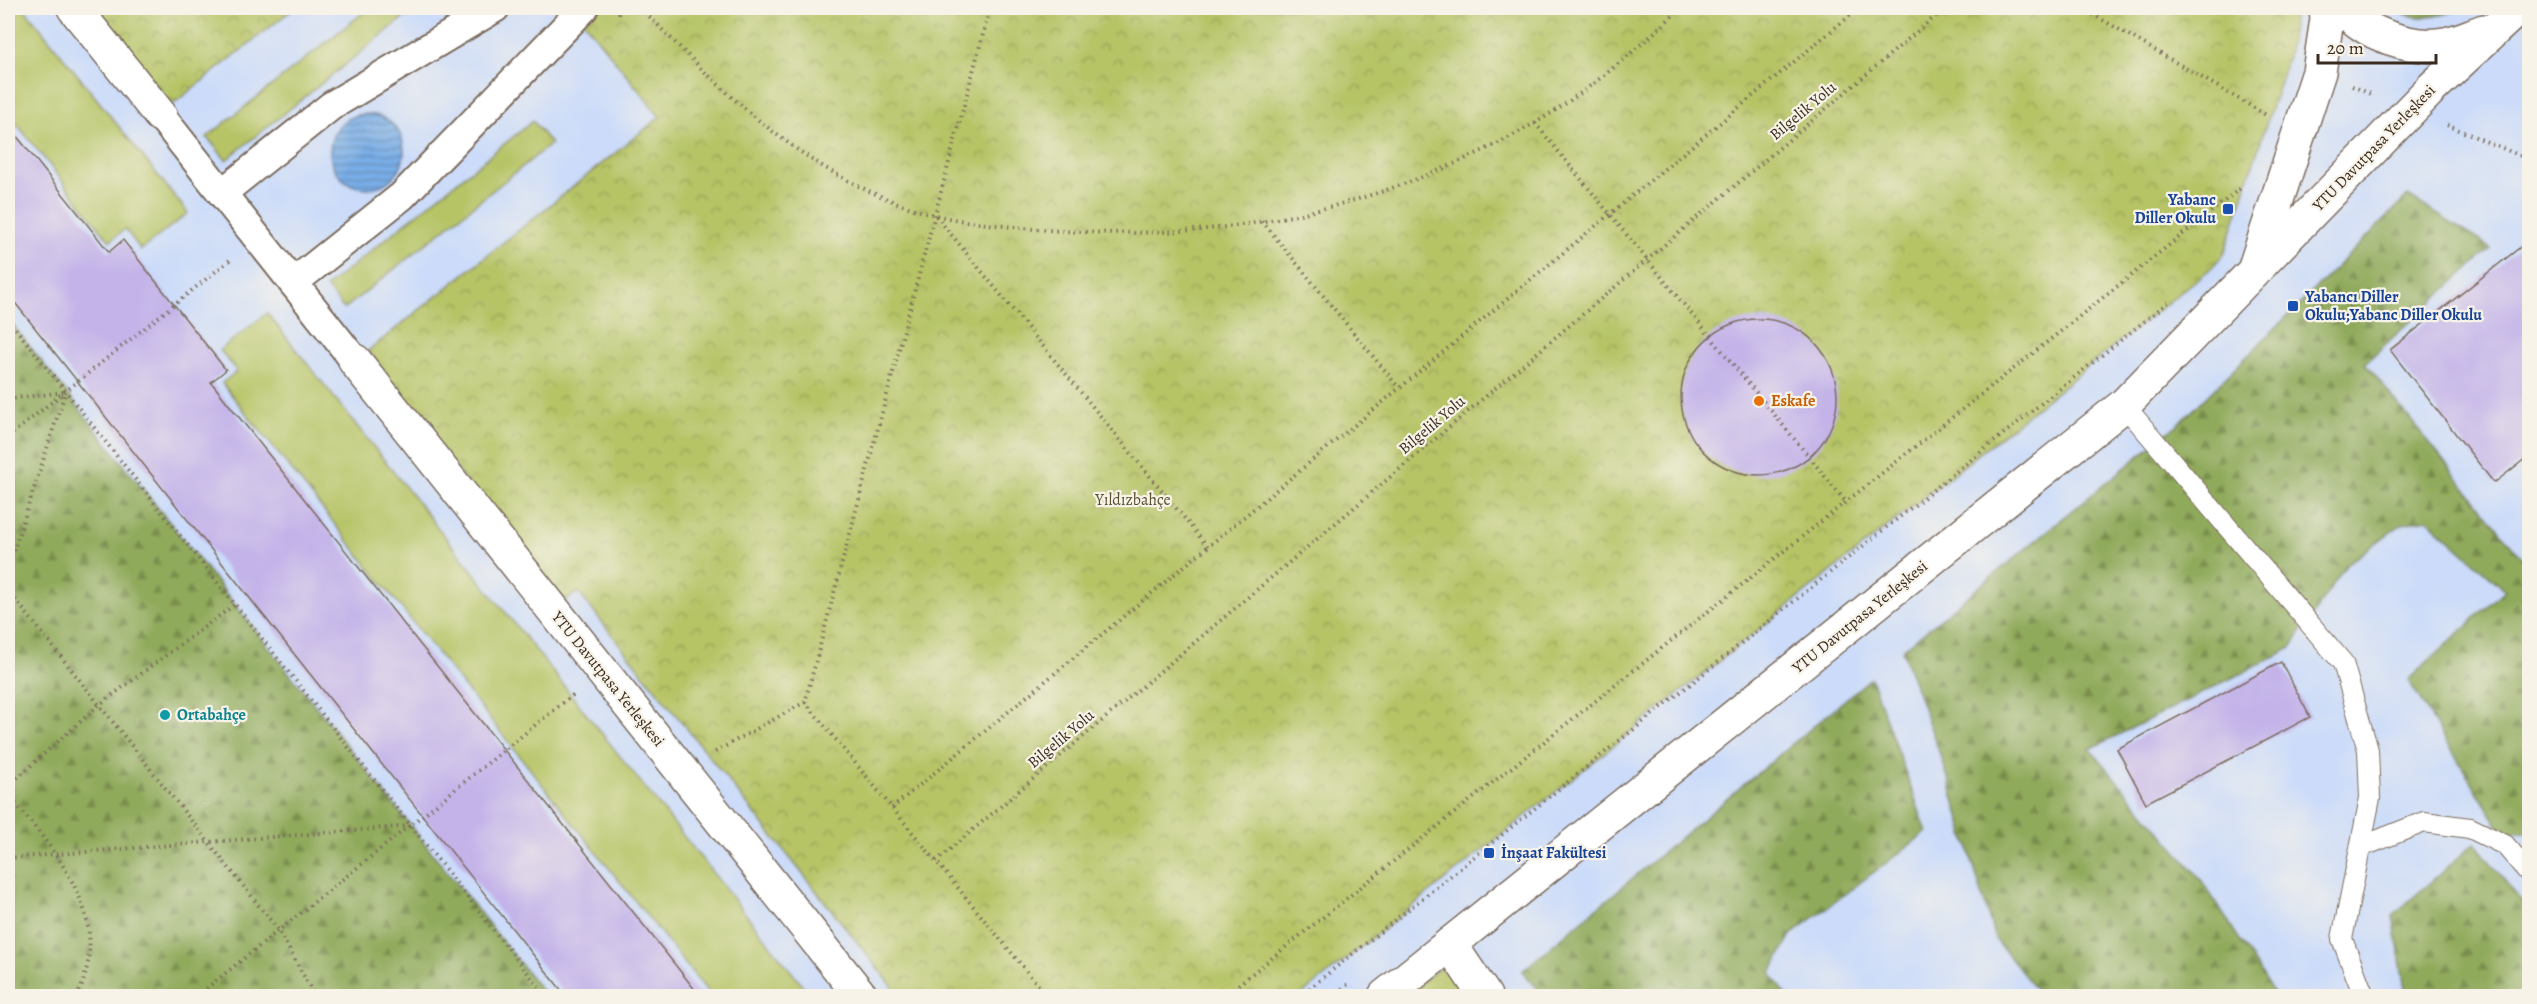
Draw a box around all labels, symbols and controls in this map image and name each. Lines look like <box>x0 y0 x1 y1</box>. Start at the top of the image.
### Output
scale bar <box>2318 27 2436 65</box>
text: 20 m <box>2327 36 2364 60</box>
street label: Bilgelik Yolu <box>1765 76 1841 145</box>
street label: YTU Davutpasa Yerleşkesi <box>2307 80 2440 217</box>
place label: Yabanc Diller Okulu <box>2134 189 2216 229</box>
marker: Yabanc Diller Okulu <box>2221 202 2235 216</box>
place label: Yabancı Diller Okulu;Yabanc Diller Okulu <box>2304 286 2482 326</box>
marker: Yabancı Diller Okulu;Yabanc Diller Okulu <box>2286 299 2300 313</box>
street label: Bilgelik Yolu <box>1394 390 1470 459</box>
place label: Eskafe <box>1771 390 1816 412</box>
marker: Eskafe <box>1752 394 1766 408</box>
park label: Yıldızbahçe <box>1094 489 1171 511</box>
street label: YTU Davutpasa Yerleşkesi <box>1787 555 1932 679</box>
street label: YTU Davutpasa Yerleşkesi <box>546 606 670 751</box>
place label: Ortabahçe <box>177 704 246 726</box>
street label: Bilgelik Yolu <box>1023 704 1099 773</box>
marker: Ortabahçe <box>158 708 172 722</box>
place label: İnşaat Fakültesi <box>1501 842 1607 864</box>
marker: İnşaat Fakültesi <box>1482 846 1496 860</box>

